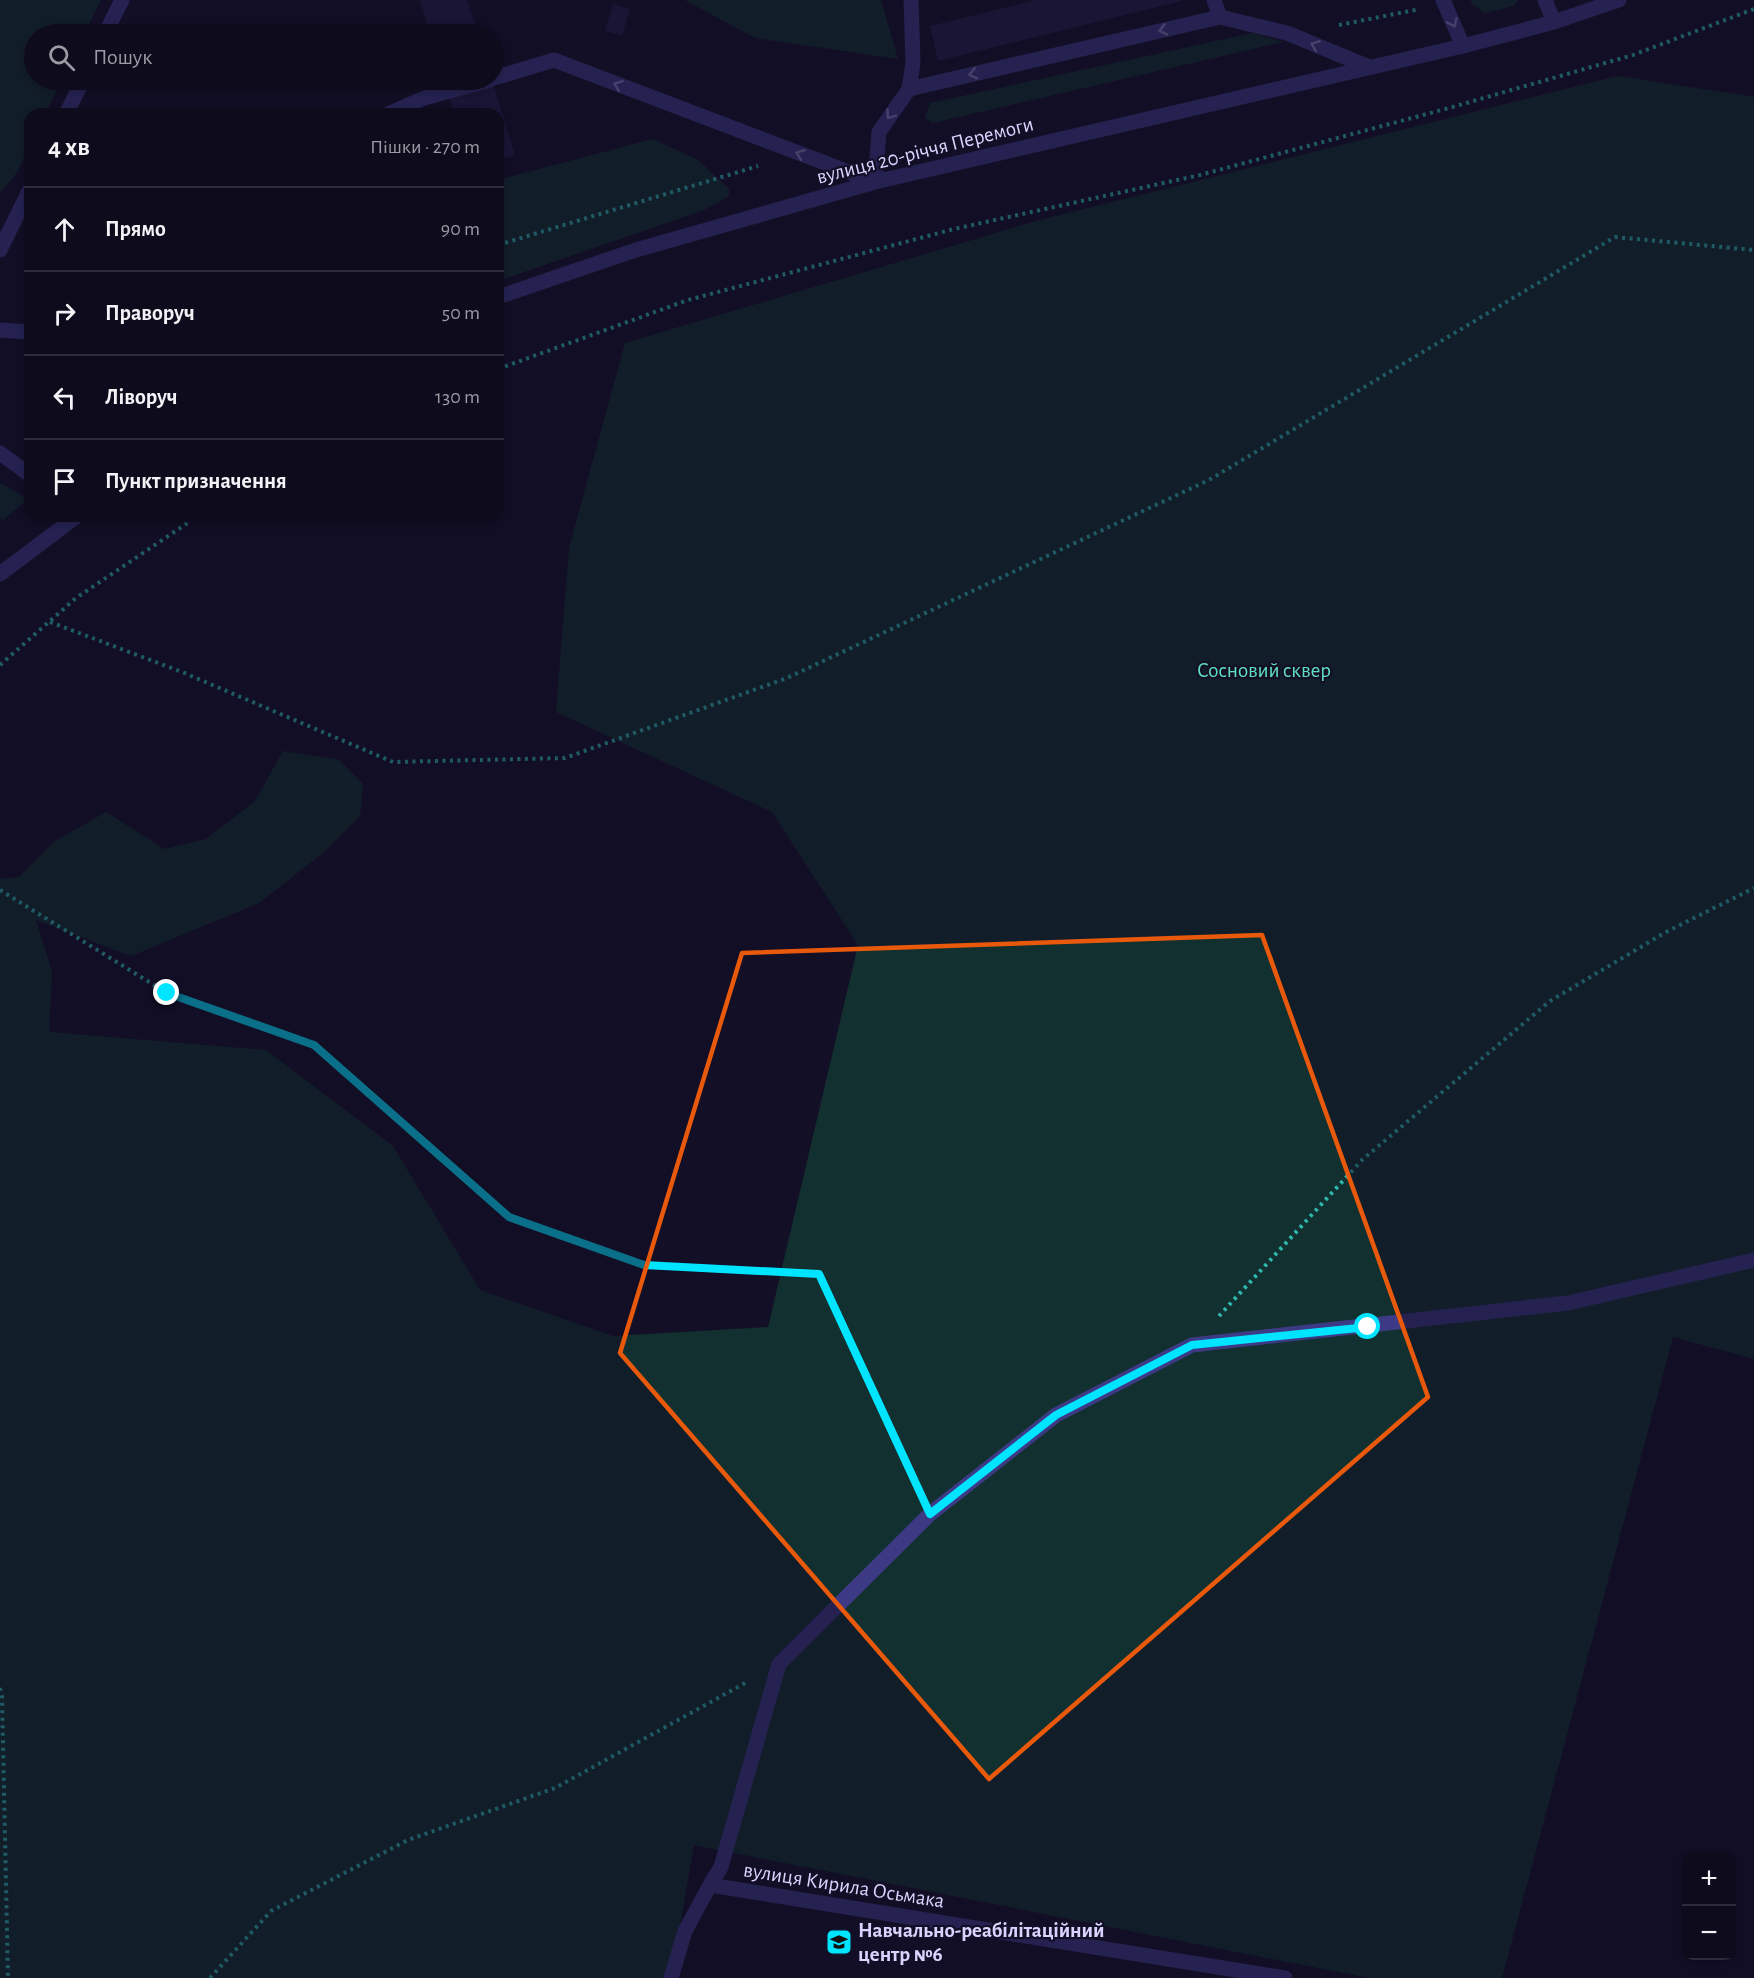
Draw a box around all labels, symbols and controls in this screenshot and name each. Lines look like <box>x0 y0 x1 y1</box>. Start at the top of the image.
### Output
one-way arrow <box>1446 17 1458 28</box>
one-way arrow <box>1158 22 1168 35</box>
search box <box>24 24 504 90</box>
one-way arrow <box>1310 40 1321 52</box>
icon: search <box>45 41 78 74</box>
text: Пошук <box>93 46 152 68</box>
one-way arrow <box>968 67 978 80</box>
one-way arrow <box>613 79 624 92</box>
one-way arrow <box>887 109 898 120</box>
street label: вулиця 20-річчя Перемоги <box>814 113 1036 188</box>
text: 4 хв <box>48 134 90 160</box>
text: Пішки · 270 m <box>370 137 480 157</box>
one-way arrow <box>796 149 807 161</box>
icon: ahead <box>48 213 81 246</box>
text: Прямо <box>105 218 166 240</box>
text: 90 m <box>441 219 480 239</box>
icon: right <box>48 297 81 330</box>
text: Праворуч <box>105 302 195 324</box>
text: 50 m <box>442 303 480 323</box>
icon: left <box>48 381 81 414</box>
text: Ліворуч <box>105 386 178 408</box>
text: 130 m <box>435 387 480 407</box>
icon: arrive <box>48 465 81 498</box>
text: Пункт призначення <box>105 470 287 492</box>
park label: Сосновий сквер <box>1197 660 1331 681</box>
route end <box>153 979 179 1005</box>
route start <box>1354 1313 1380 1339</box>
map controls <box>1682 1852 1736 1960</box>
button: + <box>1682 1852 1736 1906</box>
street label: вулиця Кирила Осьмака <box>742 1859 946 1912</box>
button: − <box>1682 1906 1736 1960</box>
place label: Навчально-реабілітаційний центр №6 <box>858 1920 1104 1965</box>
school or university icon: Навчально-реабілітаційний центр №6 <box>824 1927 854 1957</box>

